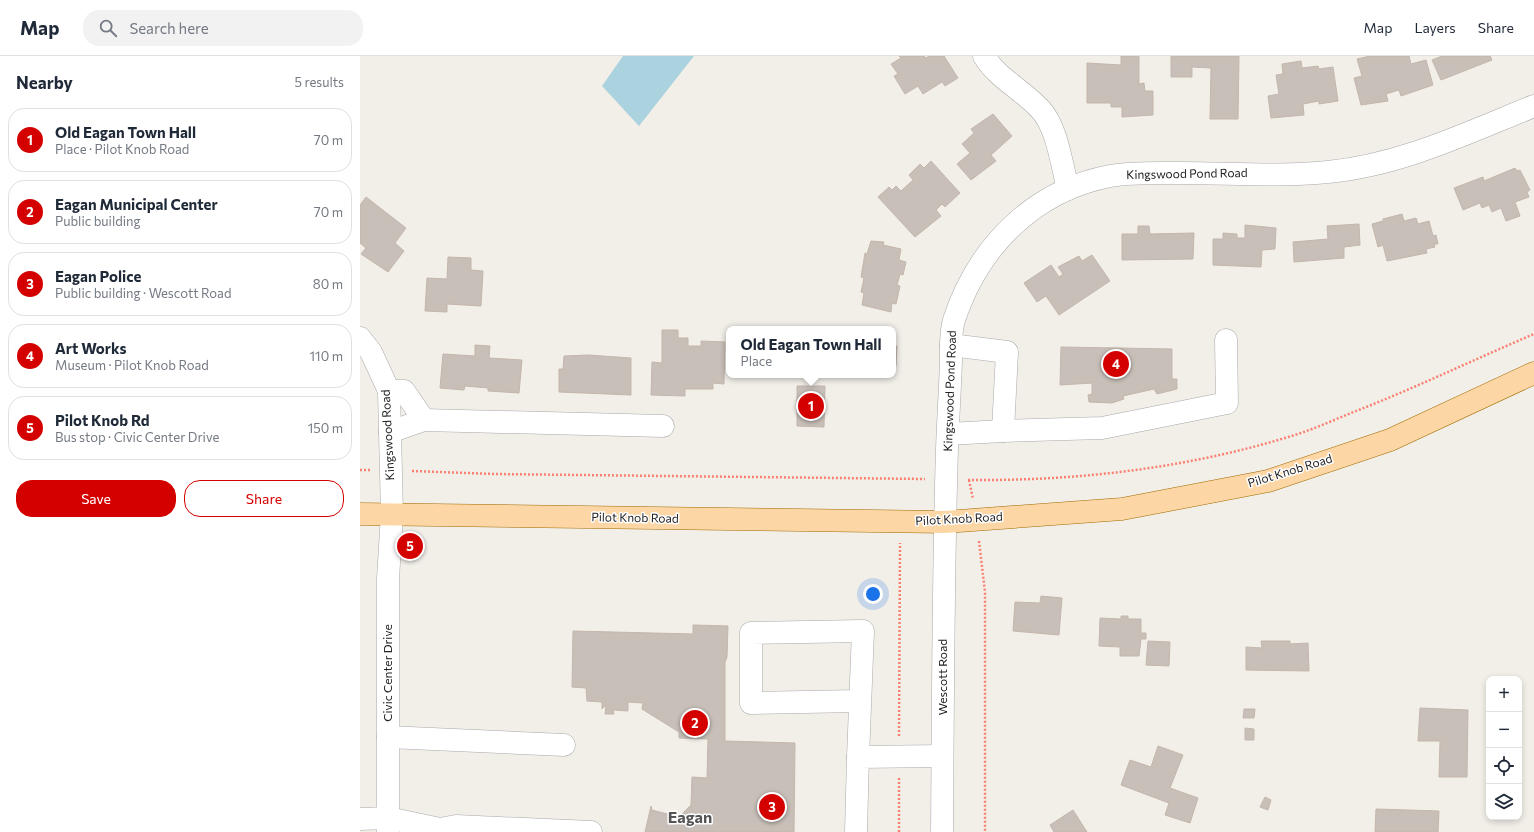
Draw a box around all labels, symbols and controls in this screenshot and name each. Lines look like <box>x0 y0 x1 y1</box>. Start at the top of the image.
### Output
search box <box>83 10 363 46</box>
text: Map <box>20 16 59 39</box>
icon: search <box>97 17 119 39</box>
text: Search here <box>129 19 209 37</box>
text: Map <box>1364 19 1392 36</box>
text: Layers <box>1414 19 1456 36</box>
text: Share <box>1478 19 1514 36</box>
text: Nearby <box>16 72 73 93</box>
text: 5 results <box>294 74 344 90</box>
text: Old Eagan Town Hall <box>55 123 196 141</box>
text: 1 <box>27 132 33 148</box>
text: 70 m <box>314 132 343 148</box>
text: Place · Pilot Knob Road <box>55 141 189 157</box>
street label: Kingswood Pond Road <box>1126 165 1248 181</box>
text: Eagan Municipal Center <box>55 195 218 213</box>
text: 2 <box>26 204 34 220</box>
text: 70 m <box>314 204 343 220</box>
text: Public building <box>55 213 141 229</box>
text: Eagan Police <box>55 267 141 285</box>
text: 3 <box>26 276 34 292</box>
text: 80 m <box>313 276 343 292</box>
text: Public building · Wescott Road <box>55 285 231 301</box>
popup <box>726 326 896 378</box>
street label: Kingswood Pond Road <box>940 330 958 452</box>
text: Old Eagan Town Hall <box>741 335 881 353</box>
text: Art Works <box>55 339 127 357</box>
text: 4 <box>26 348 34 364</box>
text: 110 m <box>310 348 343 364</box>
pin: 4 <box>1103 349 1129 379</box>
text: Place <box>741 353 772 369</box>
text: Museum · Pilot Knob Road <box>55 357 209 373</box>
street label: Kingswood Road <box>378 389 396 481</box>
pin: 1 <box>798 391 824 421</box>
text: Pilot Knob Rd <box>55 411 150 429</box>
text: 5 <box>26 420 34 436</box>
text: 150 m <box>308 420 343 436</box>
text: Bus stop · Civic Center Drive <box>55 429 219 445</box>
street label: Pilot Knob Road <box>1246 451 1334 490</box>
button: Save <box>16 480 176 517</box>
button: Share <box>184 480 344 517</box>
street label: Pilot Knob Road <box>591 509 679 525</box>
street label: Pilot Knob Road <box>915 509 1003 527</box>
pin: 5 <box>397 531 423 561</box>
your location <box>863 584 883 604</box>
street label: Civic Center Drive <box>380 624 394 722</box>
street label: Wescott Road <box>935 639 949 715</box>
map controls <box>1486 676 1522 820</box>
button: + <box>1486 676 1522 712</box>
pin: 2 <box>682 708 708 738</box>
button: − <box>1486 712 1522 748</box>
button: locate <box>1486 748 1522 784</box>
button: layers <box>1486 784 1522 820</box>
pin: 3 <box>759 792 785 822</box>
district label: Eagan <box>668 807 712 826</box>

